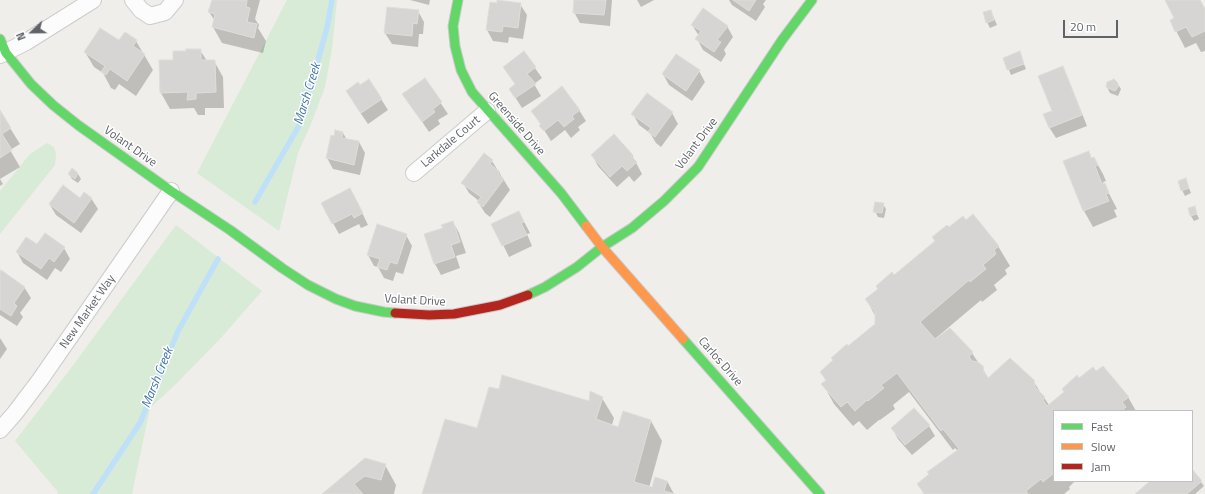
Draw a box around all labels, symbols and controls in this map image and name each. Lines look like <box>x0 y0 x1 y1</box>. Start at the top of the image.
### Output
north arrow <box>12 12 52 52</box>
scale bar <box>1065 12 1120 38</box>
text: 20 m <box>1070 17 1096 36</box>
text: N <box>12 30 30 43</box>
water label: Marsh Creek <box>291 61 325 127</box>
street label: Greenside Drive <box>484 89 548 159</box>
street label: Larkdale Court <box>418 113 484 171</box>
street label: Volant Drive <box>673 115 721 173</box>
street label: Volant Drive <box>101 124 159 170</box>
street label: New Market Way <box>57 272 119 352</box>
street label: Volant Drive <box>384 292 446 310</box>
street label: Carlos Drive <box>695 335 745 389</box>
water label: Marsh Creek <box>139 345 177 411</box>
legend <box>1053 410 1193 482</box>
text: Fast <box>1091 417 1113 436</box>
text: Slow <box>1091 437 1116 456</box>
text: Jam <box>1091 457 1111 476</box>

